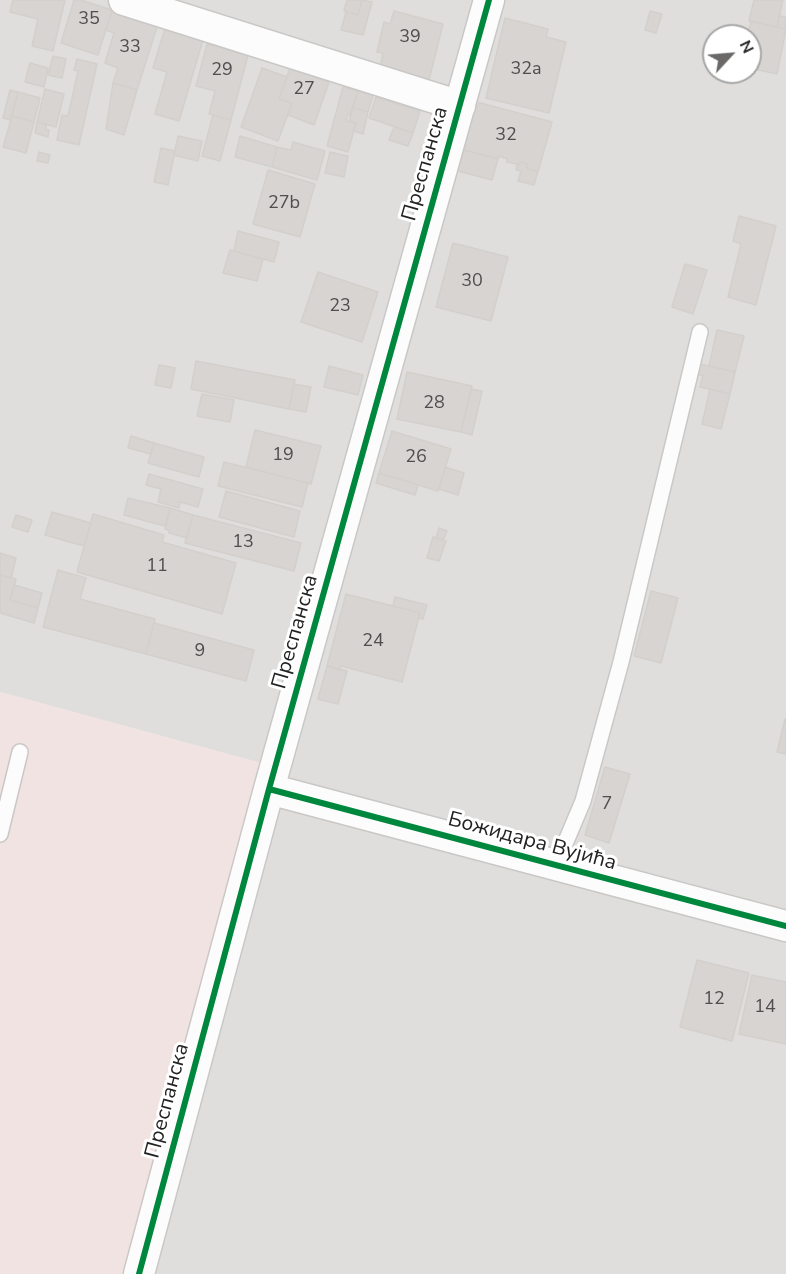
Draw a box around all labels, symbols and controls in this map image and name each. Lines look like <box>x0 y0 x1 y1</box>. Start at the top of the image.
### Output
house number: 35 <box>78 9 100 31</box>
north arrow <box>702 24 762 84</box>
house number: 39 <box>399 27 421 49</box>
house number: 33 <box>119 37 141 59</box>
text: N <box>734 37 759 57</box>
house number: 32a <box>510 59 542 81</box>
house number: 29 <box>211 60 233 82</box>
house number: 27 <box>293 79 315 101</box>
street label: Преспанска <box>398 104 454 224</box>
house number: 32 <box>495 125 517 147</box>
house number: 27b <box>268 193 300 215</box>
house number: 30 <box>461 271 483 293</box>
house number: 23 <box>329 296 351 318</box>
house number: 28 <box>423 393 445 415</box>
house number: 19 <box>272 445 294 467</box>
house number: 26 <box>405 447 427 469</box>
house number: 13 <box>232 532 254 554</box>
house number: 11 <box>146 556 168 578</box>
street label: Преспанска <box>268 572 324 692</box>
house number: 24 <box>362 631 384 653</box>
house number: 9 <box>195 641 205 663</box>
house number: 7 <box>602 794 612 816</box>
street label: Божидара Вујића <box>445 807 619 877</box>
house number: 12 <box>703 989 725 1011</box>
house number: 14 <box>754 997 776 1019</box>
street label: Преспанска <box>141 1041 195 1161</box>

